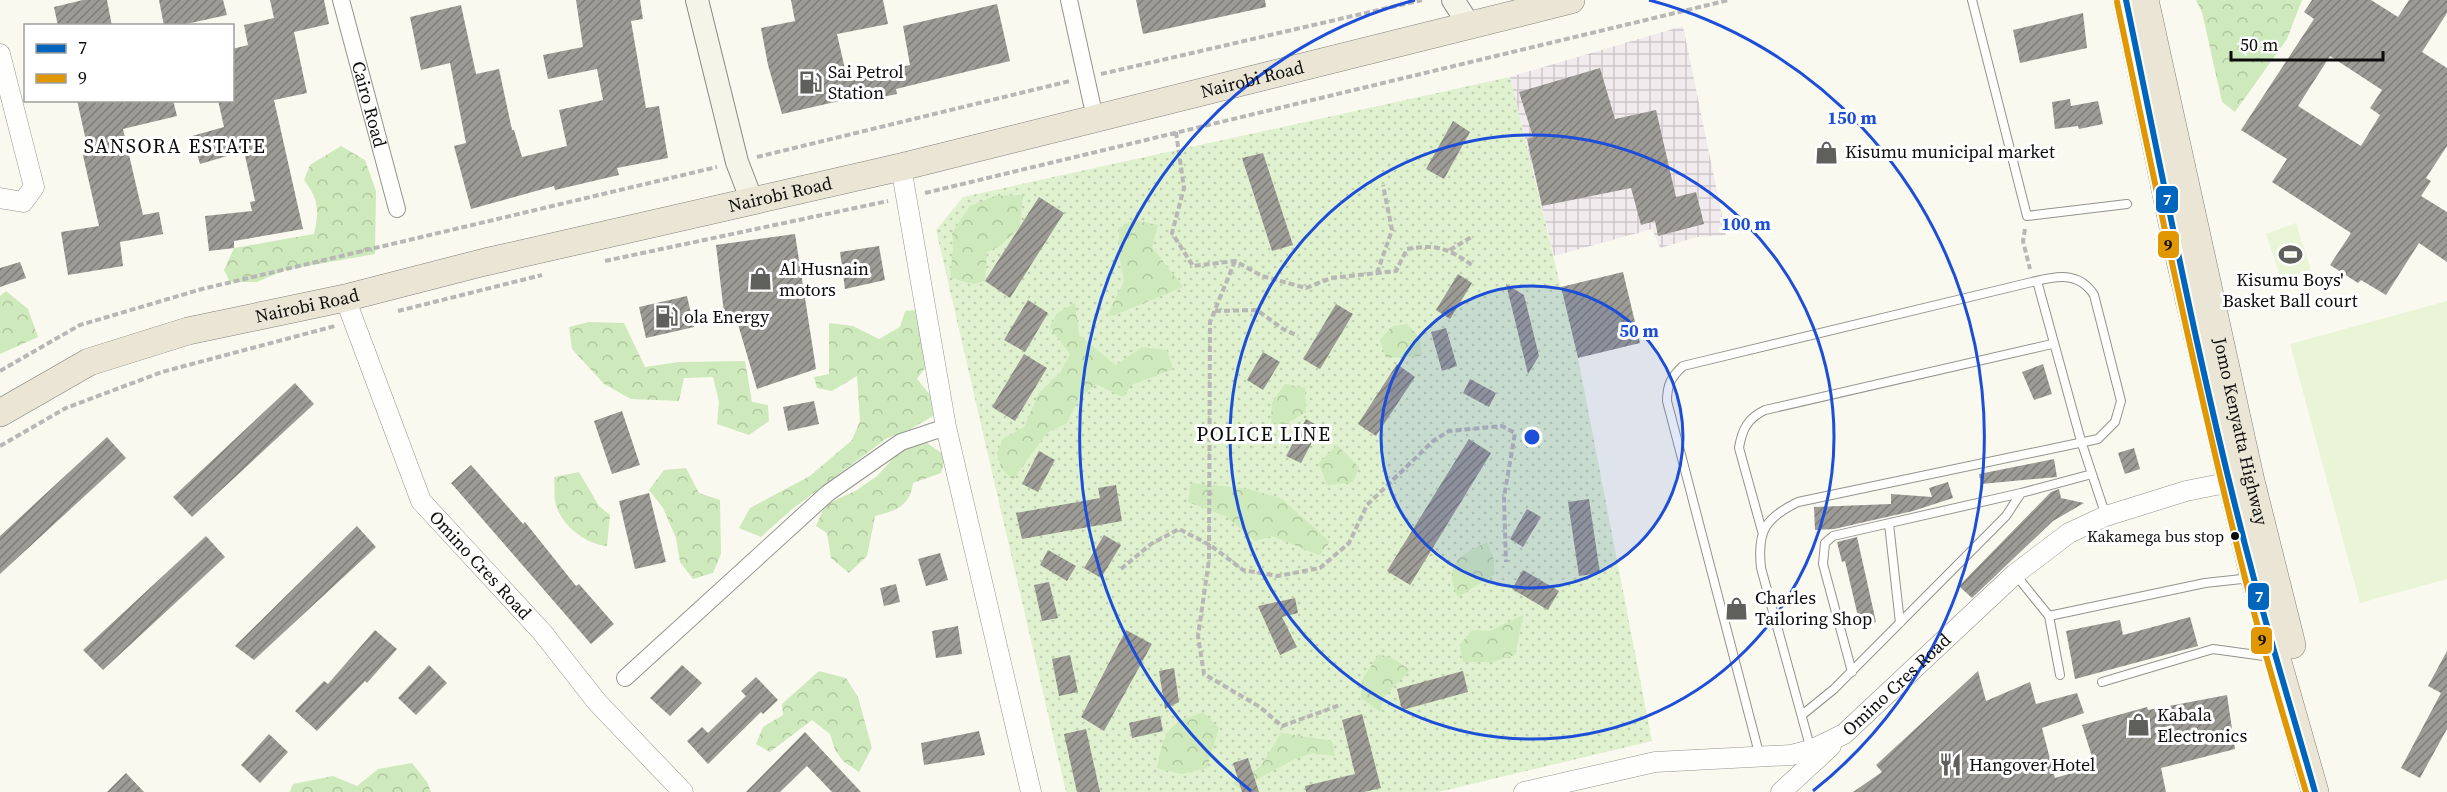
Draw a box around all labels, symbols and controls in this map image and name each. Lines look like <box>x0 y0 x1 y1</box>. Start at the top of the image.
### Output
legend <box>24 24 234 102</box>
scale bar <box>2231 24 2382 62</box>
text: 50 m <box>2240 32 2278 57</box>
text: 7 <box>78 35 87 60</box>
street label: Nairobi Road <box>1198 54 1306 104</box>
street label: Cairo Road <box>346 58 393 150</box>
place label: Sai Petrol Station <box>828 59 904 105</box>
text: 9 <box>78 65 87 90</box>
fuel station icon: Sai Petrol Station <box>797 69 823 95</box>
text: 150 m <box>1827 105 1877 130</box>
district label: SANSORA ESTATE <box>84 132 266 160</box>
shop icon: Kisumu municipal market <box>1814 139 1840 165</box>
place label: Kisumu municipal market <box>1845 139 2055 164</box>
street label: Nairobi Road <box>726 170 834 218</box>
line badge: 7 <box>2155 185 2179 214</box>
text: 7 <box>2163 188 2172 210</box>
text: 100 m <box>1721 211 1771 236</box>
line badge: 9 <box>2157 230 2180 259</box>
text: 9 <box>2164 234 2173 256</box>
sports icon: Kisumu Boys' Basket Ball court <box>2277 241 2303 267</box>
place label: Al Husnain motors <box>779 256 869 302</box>
shop icon: Al Husnain motors <box>748 266 774 292</box>
place label: Kisumu Boys' Basket Ball court <box>2222 267 2358 313</box>
street label: Nairobi Road <box>253 282 362 329</box>
fuel station icon: ola Energy <box>653 304 679 330</box>
place label: ola Energy <box>684 304 770 329</box>
text: 50 m <box>1619 318 1659 343</box>
street label: Jomo Kenyatta Highway <box>2207 334 2275 529</box>
district label: POLICE LINE <box>1196 420 1332 448</box>
centre of rings <box>1522 427 1542 447</box>
street label: Omino Cres Road <box>424 505 537 625</box>
place label: Kakamega bus stop <box>2087 525 2224 547</box>
marker: Kakamega bus stop <box>2229 530 2241 542</box>
line badge: 7 <box>2247 582 2270 611</box>
place label: Charles Tailoring Shop <box>1755 585 1872 631</box>
text: 7 <box>2255 585 2264 607</box>
shop icon: Charles Tailoring Shop <box>1724 595 1750 621</box>
line badge: 9 <box>2250 626 2273 655</box>
street label: Omino Cres Road <box>1837 627 1956 741</box>
text: 9 <box>2258 629 2267 651</box>
place label: Kabala Electronics <box>2157 702 2247 748</box>
shop icon: Kabala Electronics <box>2126 712 2152 738</box>
restaurant icon: Hangover Hotel <box>1938 752 1964 778</box>
place label: Hangover Hotel <box>1969 752 2095 777</box>

